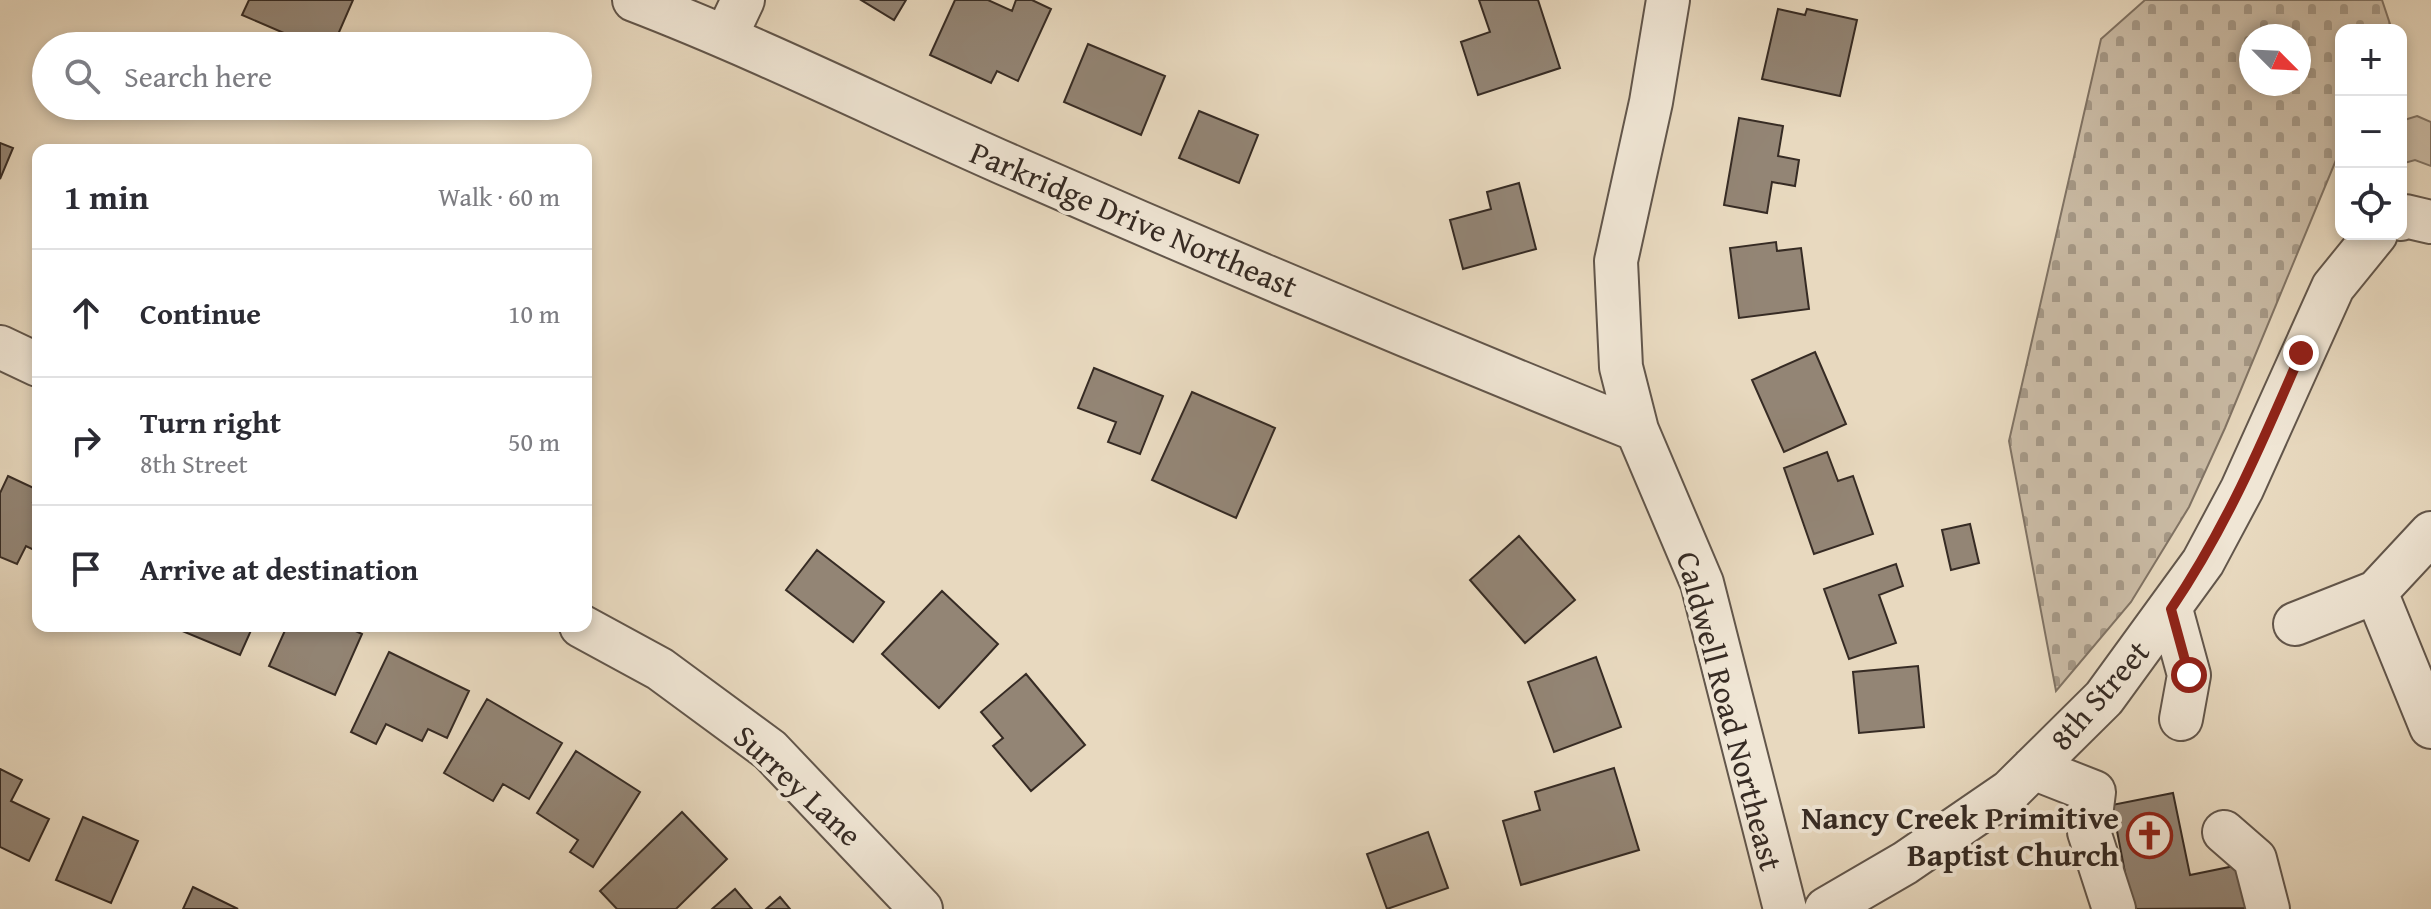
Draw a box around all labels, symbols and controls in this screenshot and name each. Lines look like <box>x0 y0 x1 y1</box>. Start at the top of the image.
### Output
north arrow <box>2239 24 2311 96</box>
map controls <box>2335 24 2407 240</box>
button: + <box>2335 24 2407 96</box>
search box <box>32 32 592 120</box>
icon: search <box>60 54 104 98</box>
text: Search here <box>124 54 272 98</box>
button: − <box>2335 96 2407 168</box>
street label: Parkridge Drive Northeast <box>963 129 1305 309</box>
button: locate <box>2335 168 2407 240</box>
text: 1 min <box>64 172 149 221</box>
text: Walk · 60 m <box>438 177 560 216</box>
icon: ahead <box>64 291 108 335</box>
text: Continue <box>140 291 261 335</box>
text: 10 m <box>508 294 560 333</box>
route end <box>2283 335 2319 371</box>
text: Turn right <box>140 400 281 444</box>
icon: right <box>64 419 108 463</box>
text: 50 m <box>508 422 560 461</box>
text: 8th Street <box>140 444 248 483</box>
street label: Caldwell Road Northeast <box>1665 546 1795 876</box>
icon: arrive <box>64 547 108 591</box>
text: Arrive at destination <box>140 547 418 591</box>
street label: 8th Street <box>2038 630 2160 760</box>
route start <box>2171 657 2207 693</box>
street label: Surrey Lane <box>723 713 873 857</box>
place label: Nancy Creek Primitive Baptist Church <box>1801 794 2119 878</box>
church icon: Nancy Creek Primitive Baptist Church <box>2126 811 2174 859</box>

